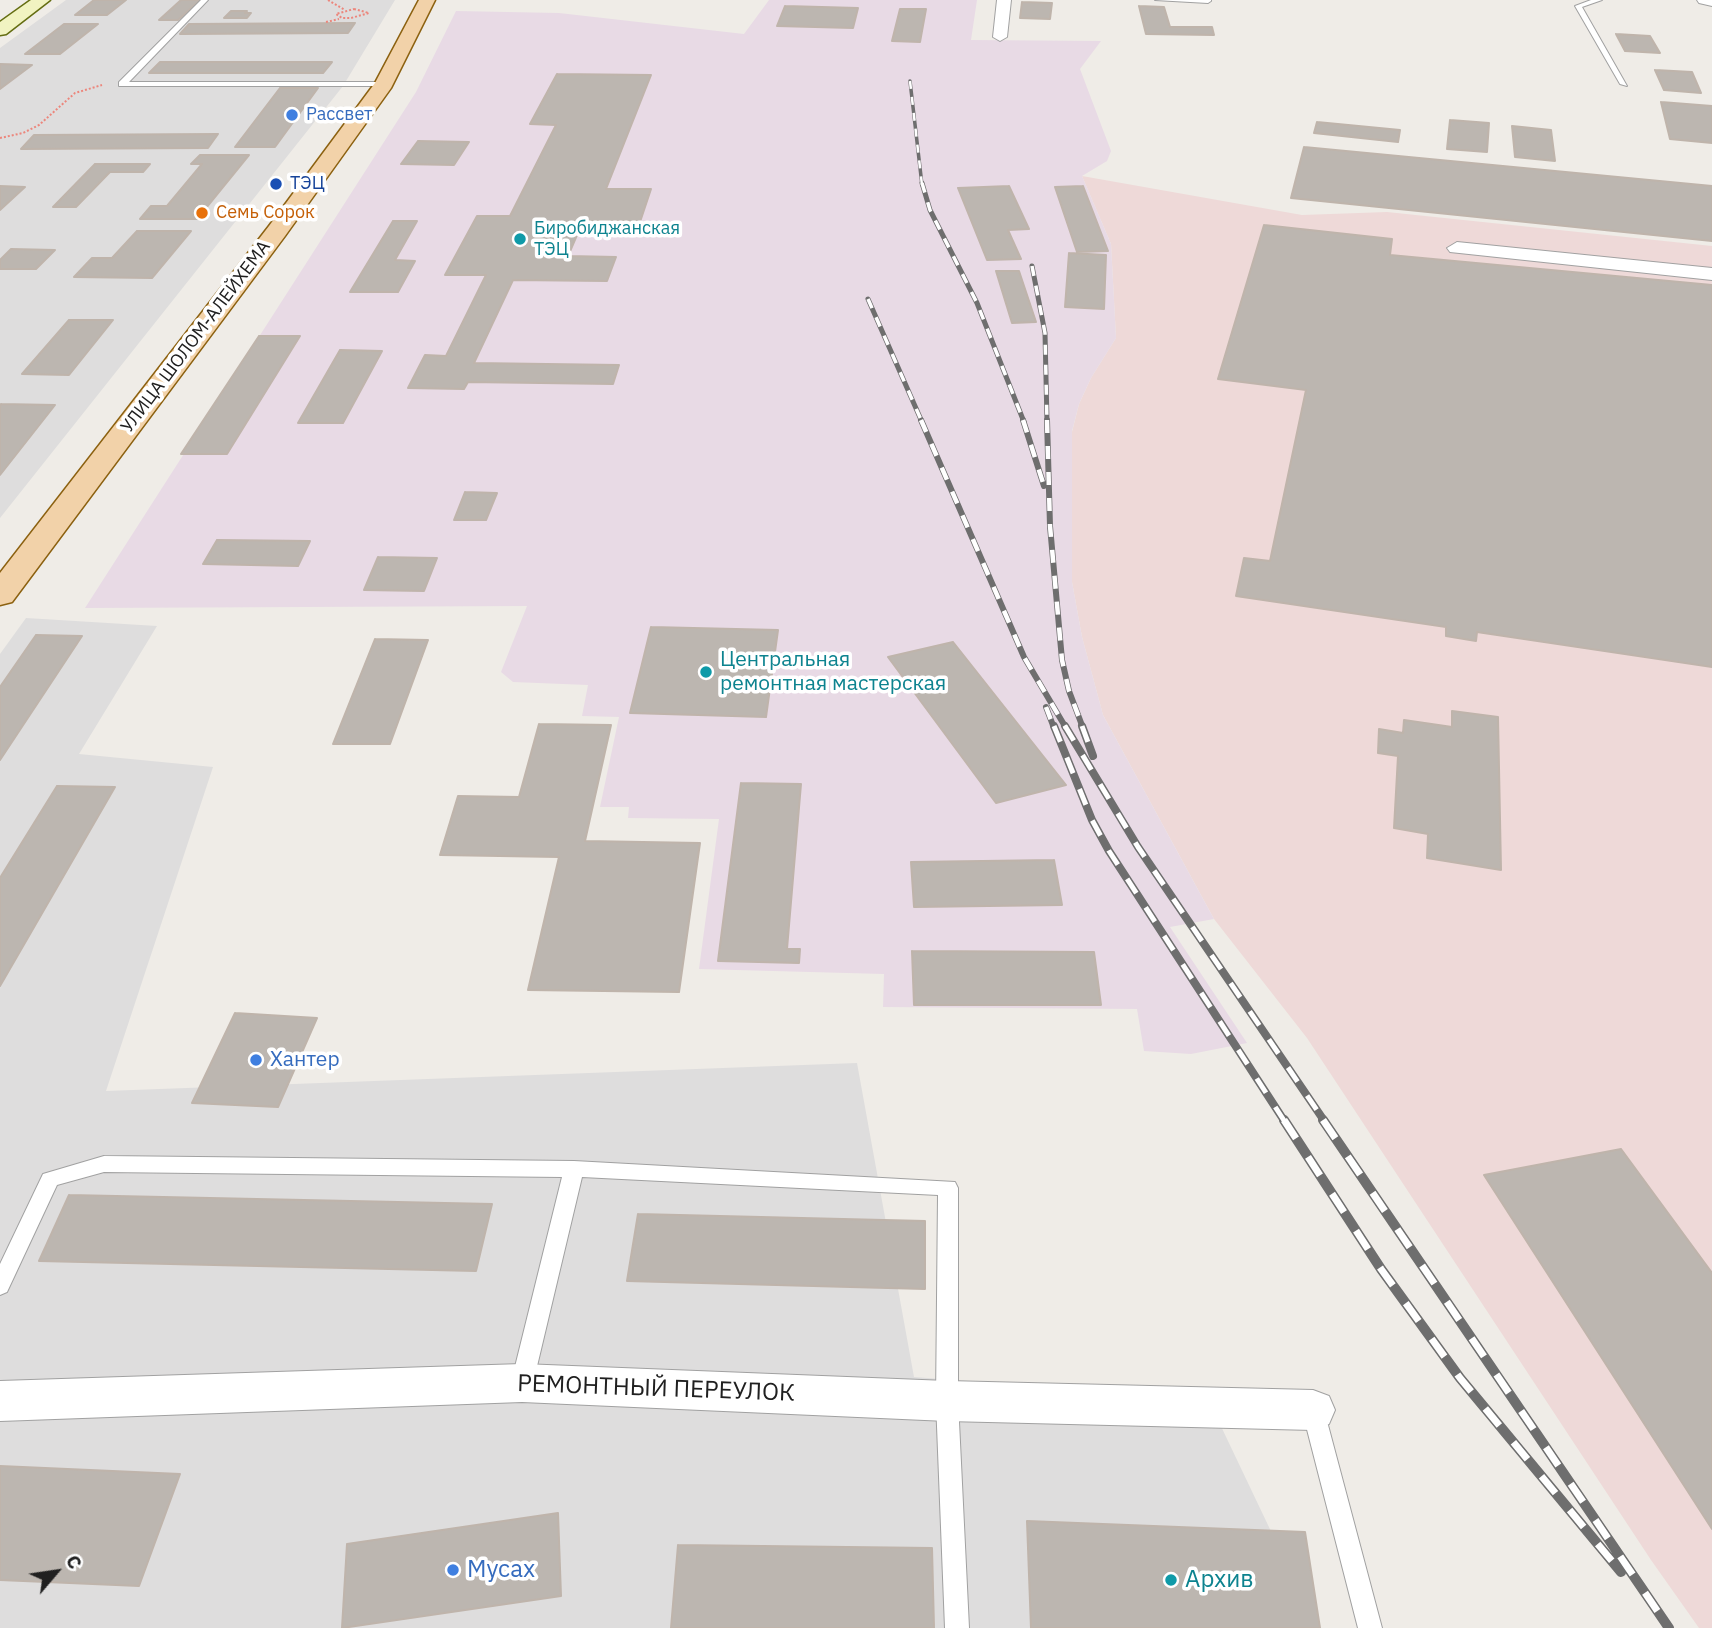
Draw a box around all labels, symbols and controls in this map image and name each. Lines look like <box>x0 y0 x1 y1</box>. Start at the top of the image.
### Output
place label: Рассвет <box>306 104 373 126</box>
marker: Рассвет <box>284 107 300 123</box>
place label: ТЭЦ <box>290 173 325 195</box>
marker: ТЭЦ <box>268 176 284 192</box>
place label: Семь Сорок <box>216 202 315 224</box>
marker: Семь Сорок <box>194 205 210 221</box>
place label: Биробиджанская ТЭЦ <box>534 218 680 260</box>
marker: Биробиджанская ТЭЦ <box>512 231 528 247</box>
street label: УЛИЦА ШОЛОМ-АЛЕЙХЕМА <box>117 237 275 437</box>
place label: Центральная ремонтная мастерская <box>720 647 946 697</box>
marker: Центральная ремонтная мастерская <box>698 664 714 680</box>
place label: Хантер <box>270 1047 340 1073</box>
marker: Хантер <box>248 1052 264 1068</box>
street label: РЕМОНТНЫЙ ПЕРЕУЛОК <box>517 1370 795 1408</box>
north arrow <box>21 1537 91 1607</box>
text: С <box>61 1551 88 1573</box>
place label: Мусах <box>467 1556 535 1584</box>
marker: Мусах <box>445 1562 461 1578</box>
place label: Архив <box>1185 1566 1254 1594</box>
marker: Архив <box>1163 1572 1179 1588</box>

